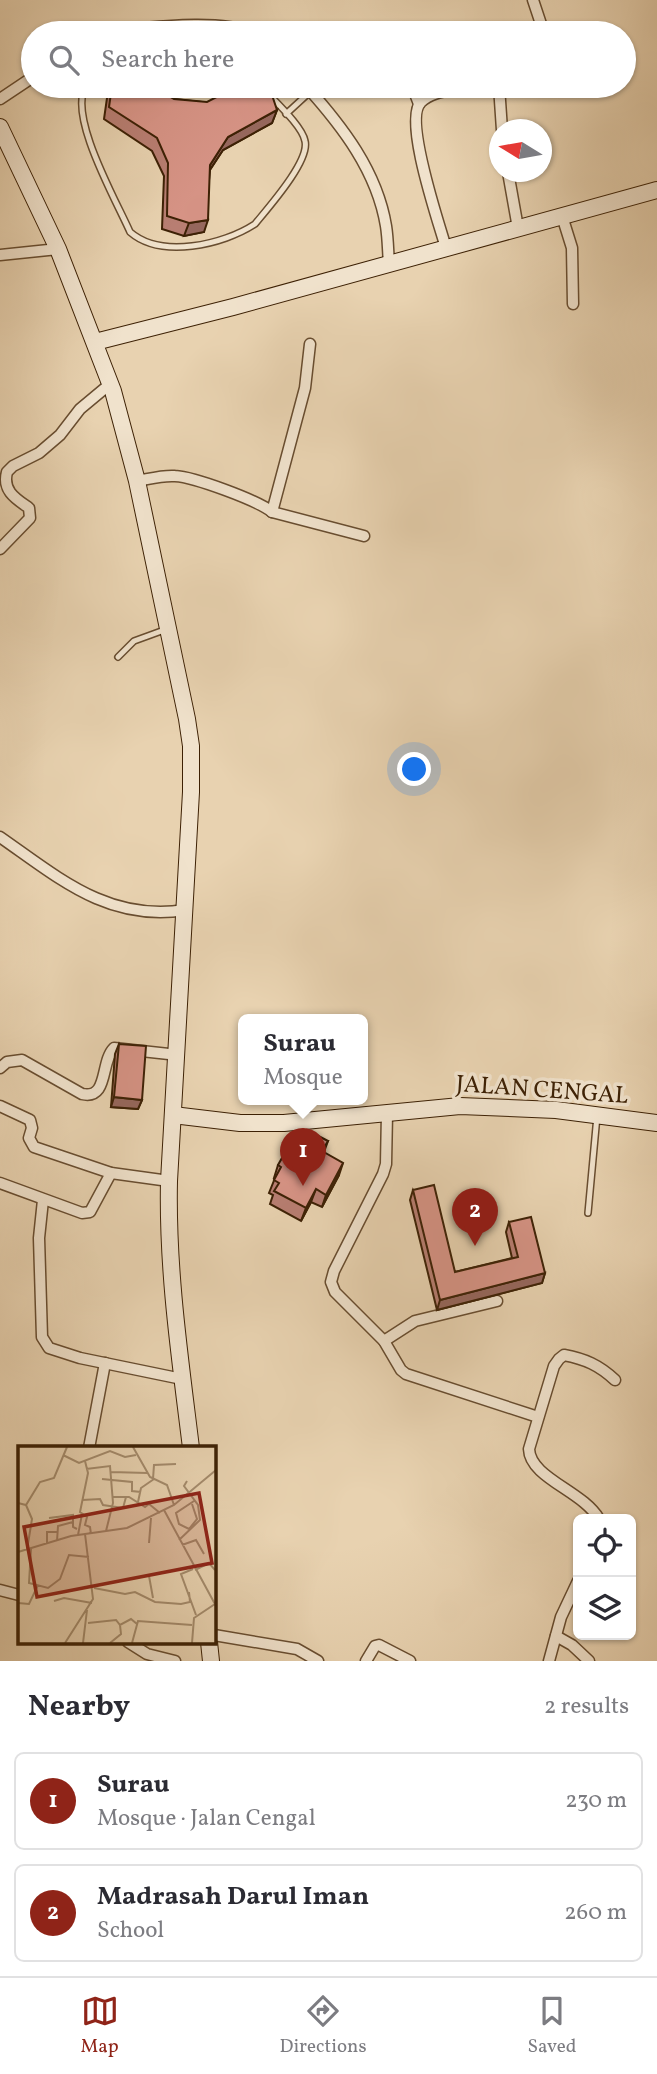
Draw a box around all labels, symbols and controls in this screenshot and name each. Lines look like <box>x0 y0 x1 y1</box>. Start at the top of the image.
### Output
search box <box>21 21 636 98</box>
icon: search <box>45 41 83 79</box>
text: Search here <box>101 42 234 78</box>
north arrow <box>489 119 552 182</box>
your location <box>397 752 431 786</box>
popup <box>238 1014 368 1105</box>
text: Surau <box>263 1026 336 1062</box>
text: Mosque <box>263 1062 343 1094</box>
street label: JALAN CENGAL <box>455 1068 629 1114</box>
pin: 1 <box>280 1128 326 1186</box>
pin: 2 <box>452 1188 498 1246</box>
inset map <box>18 1446 215 1644</box>
map controls <box>573 1514 636 1640</box>
button: locate <box>573 1514 636 1577</box>
button: layers <box>573 1577 636 1640</box>
text: Nearby <box>28 1686 130 1728</box>
text: 2 results <box>544 1691 629 1723</box>
text: Surau <box>97 1767 170 1803</box>
text: 1 <box>48 1785 58 1817</box>
text: 230 m <box>565 1785 627 1817</box>
text: Mosque · Jalan Cengal <box>97 1803 316 1835</box>
text: Madrasah Darul Iman <box>97 1879 369 1915</box>
text: 2 <box>47 1897 59 1929</box>
text: 260 m <box>564 1897 627 1929</box>
text: School <box>97 1915 164 1947</box>
tab: Map <box>80 1992 119 2060</box>
tab: Directions <box>280 1992 367 2060</box>
tab: Saved <box>528 1992 576 2060</box>

